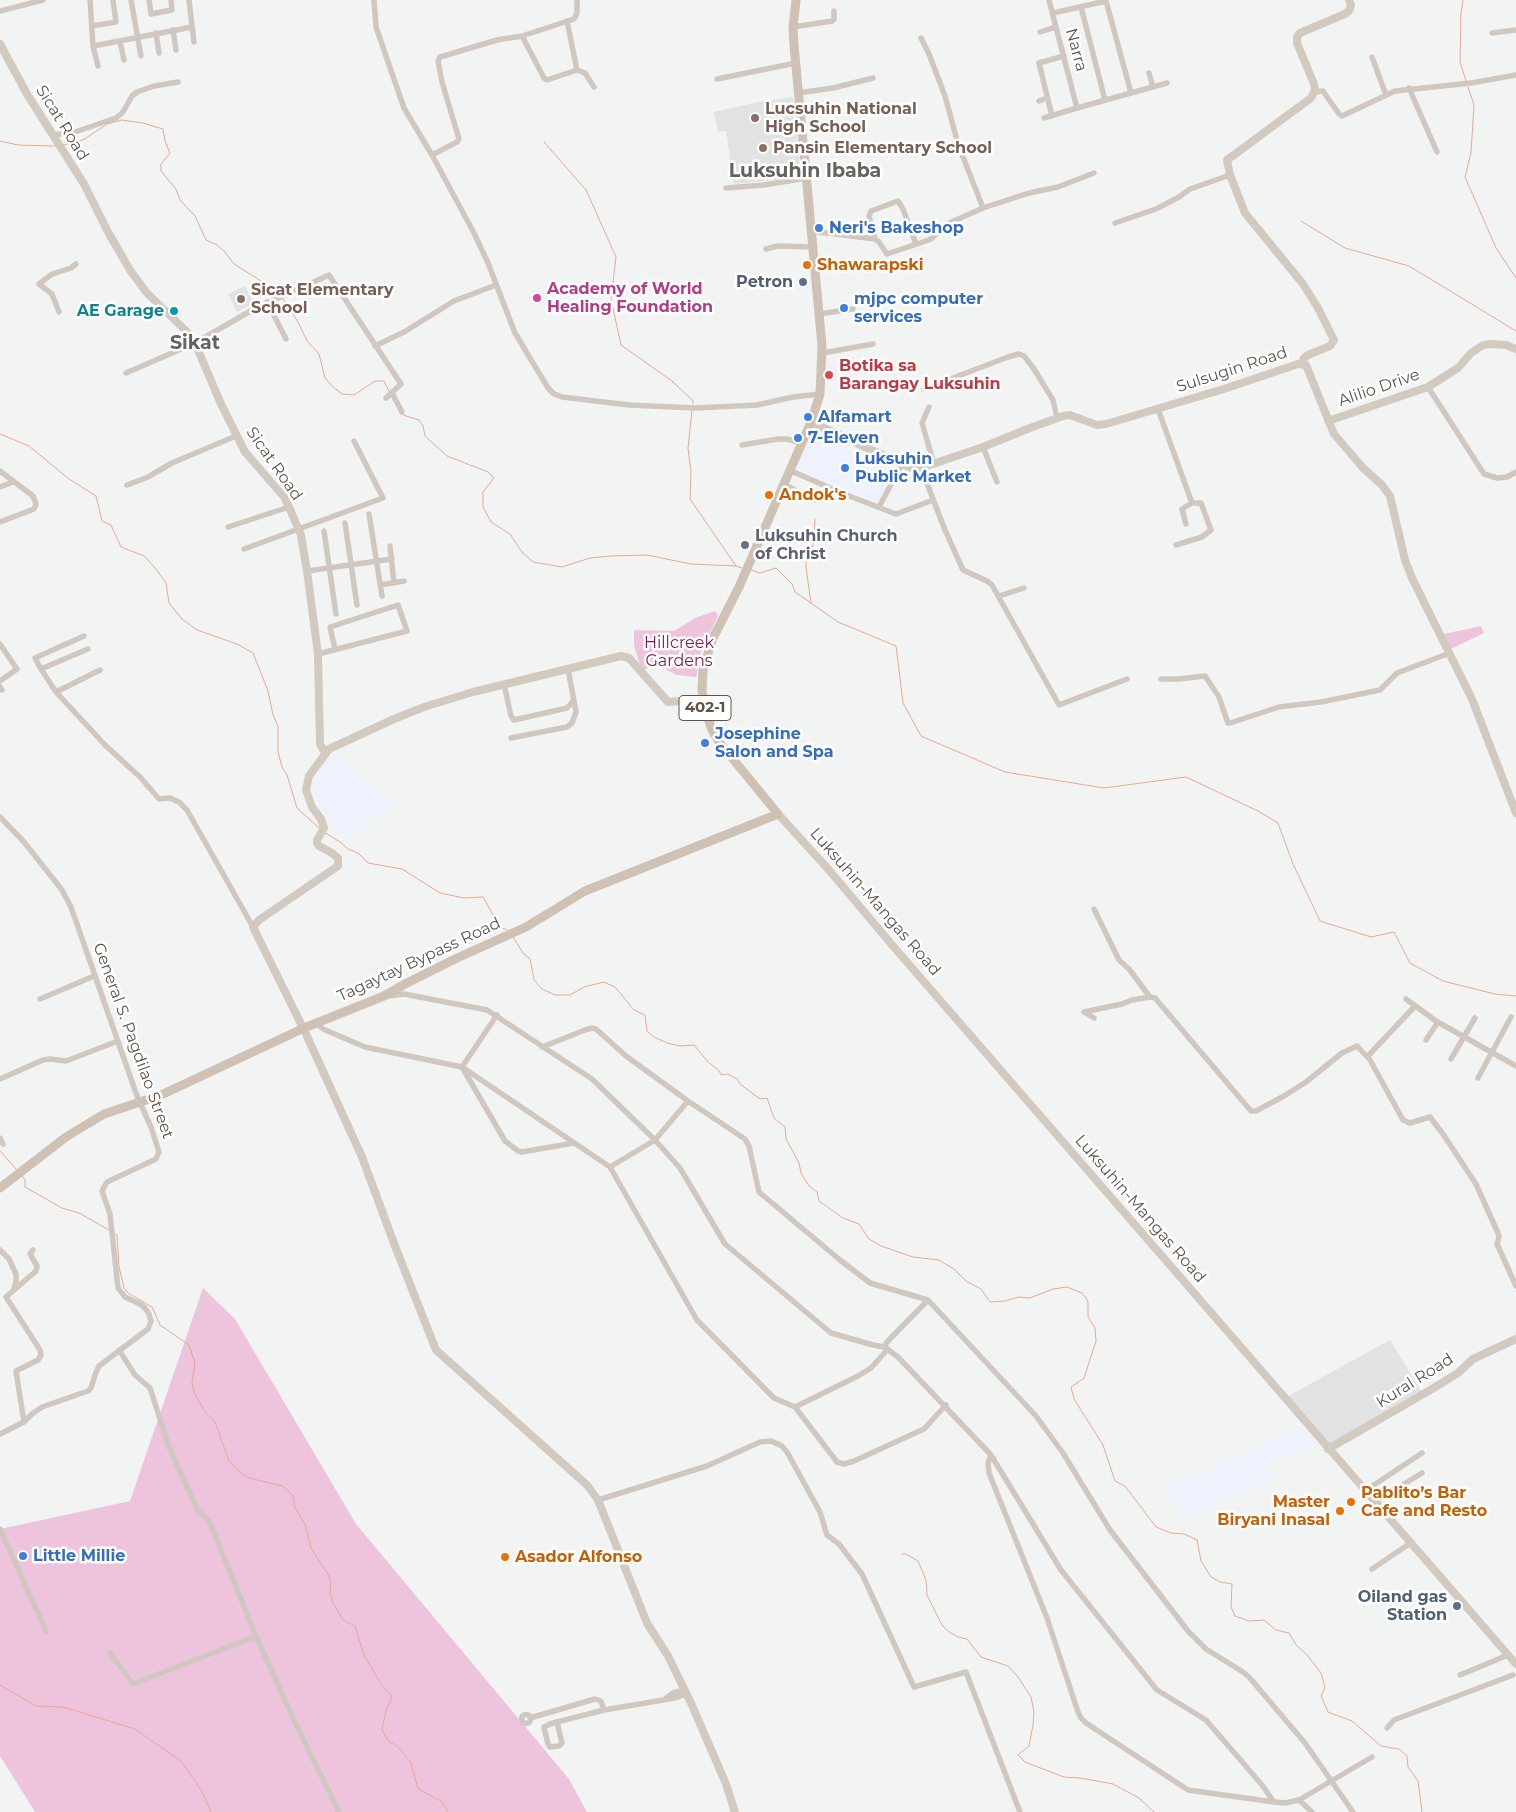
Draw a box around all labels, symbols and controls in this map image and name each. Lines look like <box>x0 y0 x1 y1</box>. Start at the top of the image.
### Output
street label: Narra <box>1061 26 1091 74</box>
street label: Sicat Road <box>31 82 93 164</box>
place label: Lucsuhin National High School <box>765 99 917 137</box>
marker: Lucsuhin National High School <box>749 112 761 124</box>
place label: Pansin Elementary School <box>773 138 992 158</box>
marker: Pansin Elementary School <box>757 142 769 154</box>
district label: Luksuhin Ibaba <box>729 160 881 182</box>
place label: Neri's Bakeshop <box>829 218 964 238</box>
marker: Neri's Bakeshop <box>813 222 825 234</box>
place label: Shawarapski <box>817 255 923 275</box>
marker: Shawarapski <box>801 259 813 271</box>
place label: Petron <box>736 272 793 292</box>
marker: Petron <box>797 276 809 288</box>
place label: Academy of World Healing Foundation <box>547 279 713 317</box>
place label: Sicat Elementary School <box>251 280 393 318</box>
place label: mjpc computer services <box>854 289 983 327</box>
marker: Academy of World Healing Foundation <box>531 292 543 304</box>
marker: Sicat Elementary School <box>235 293 247 305</box>
place label: AE Garage <box>77 301 164 321</box>
marker: mjpc computer services <box>838 302 850 314</box>
marker: AE Garage <box>168 305 180 317</box>
district label: Sikat <box>170 332 220 354</box>
street label: Sulsugin Road <box>1174 343 1290 397</box>
place label: Botika sa Barangay Luksuhin <box>839 356 1001 394</box>
street label: Alilio Drive <box>1336 365 1422 411</box>
marker: Botika sa Barangay Luksuhin <box>823 369 835 381</box>
place label: Alfamart <box>818 407 892 427</box>
marker: Alfamart <box>802 411 814 423</box>
street label: Sicat Road <box>242 424 306 504</box>
place label: 7-Eleven <box>808 428 879 448</box>
marker: 7-Eleven <box>792 432 804 444</box>
place label: Luksuhin Public Market <box>855 449 972 487</box>
marker: Luksuhin Public Market <box>839 462 851 474</box>
place label: Andok's <box>779 485 847 505</box>
marker: Andok's <box>763 489 775 501</box>
place label: Luksuhin Church of Christ <box>755 526 898 564</box>
marker: Luksuhin Church of Christ <box>739 539 751 551</box>
park label: Hillcreek Gardens <box>644 633 714 671</box>
road number: 402-1 <box>679 696 731 720</box>
place label: Josephine Salon and Spa <box>715 724 834 762</box>
marker: Josephine Salon and Spa <box>699 737 711 749</box>
street label: Luksuhin-Mangas Road <box>806 824 944 980</box>
street label: Tagaytay Bypass Road <box>334 914 504 1006</box>
street label: General S. Pagdilao Street <box>89 940 177 1142</box>
street label: Luksuhin-Mangas Road <box>1071 1131 1209 1287</box>
street label: Kural Road <box>1373 1350 1457 1412</box>
place label: Pablito’s Bar Cafe and Resto <box>1361 1483 1487 1521</box>
place label: Master Biryani Inasal <box>1217 1492 1330 1530</box>
marker: Pablito’s Bar Cafe and Resto <box>1345 1496 1357 1508</box>
marker: Master Biryani Inasal <box>1334 1505 1346 1517</box>
place label: Little Millie <box>33 1546 125 1566</box>
place label: Asador Alfonso <box>515 1547 642 1567</box>
marker: Little Millie <box>17 1550 29 1562</box>
marker: Asador Alfonso <box>499 1551 511 1563</box>
place label: Oiland gas Station <box>1358 1587 1447 1625</box>
marker: Oiland gas Station <box>1451 1600 1463 1612</box>

